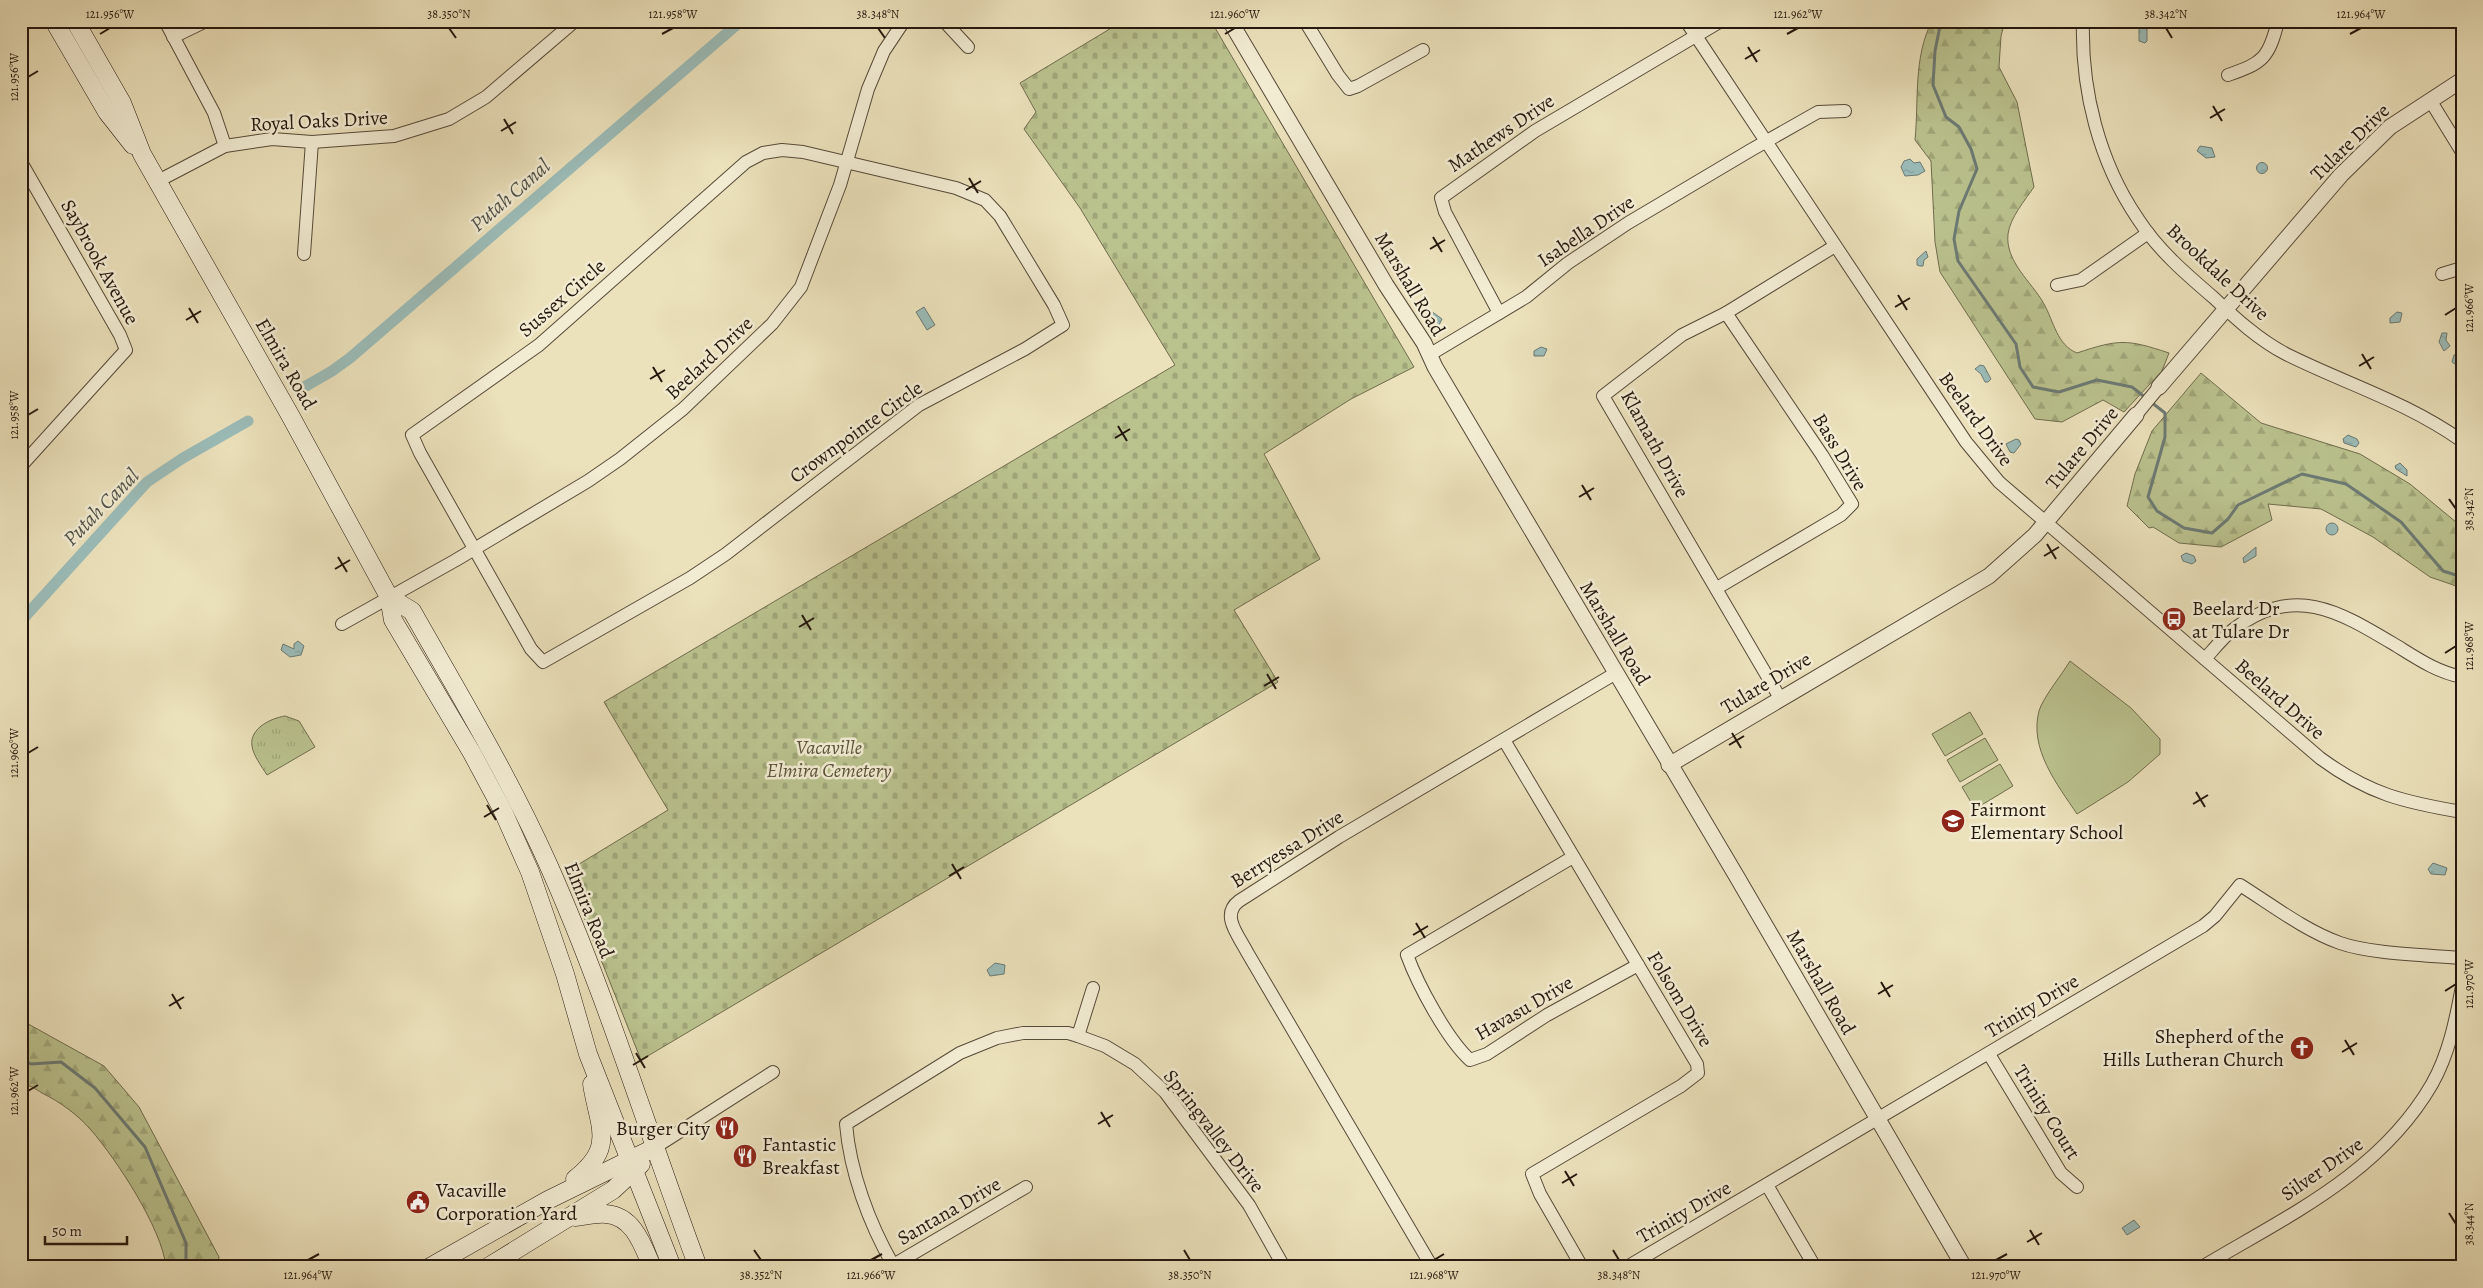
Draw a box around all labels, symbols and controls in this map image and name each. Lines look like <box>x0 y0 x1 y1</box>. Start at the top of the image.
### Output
text: 121.956°W <box>86 6 135 22</box>
text: 38.350°N <box>427 6 471 22</box>
text: 121.958°W <box>649 6 698 22</box>
text: 38.348°N <box>857 6 900 22</box>
text: 121.960°W <box>1210 6 1261 22</box>
text: 121.962°W <box>1773 6 1823 22</box>
text: 38.342°N <box>2145 6 2188 22</box>
text: 121.964°W <box>2337 6 2386 22</box>
text: 121.956°W <box>6 52 22 101</box>
street label: Mathews Drive <box>1442 87 1560 179</box>
street label: Tulare Drive <box>2304 97 2396 187</box>
street label: Royal Oaks Drive <box>249 104 389 138</box>
water label: Putah Canal <box>464 152 557 238</box>
street label: Isabella Drive <box>1532 189 1640 273</box>
street label: Saybrook Avenue <box>54 195 146 329</box>
street label: Brookdale Drive <box>2161 217 2275 327</box>
street label: Marshall Road <box>1368 227 1452 341</box>
street label: Sussex Circle <box>513 253 611 343</box>
text: 121.966°W <box>2461 283 2477 332</box>
street label: Beelard Drive <box>659 310 759 406</box>
street label: Elmira Road <box>249 313 323 415</box>
street label: Beelard Drive <box>1932 366 2020 472</box>
street label: Crownpointe Circle <box>784 374 928 489</box>
street label: Klamath Drive <box>1614 385 1696 503</box>
text: 121.958°W <box>6 390 22 439</box>
street label: Tulare Drive <box>2039 401 2125 495</box>
street label: Bass Drive <box>1806 408 1874 496</box>
water label: Putah Canal <box>57 462 146 552</box>
text: 38.342°N <box>2461 487 2477 530</box>
street label: Marshall Road <box>1573 576 1657 690</box>
place label: Beelard Dr at Tulare Dr <box>2192 595 2290 645</box>
bus stop icon: Beelard Dr at Tulare Dr <box>2161 606 2187 632</box>
text: 121.968°W <box>2461 621 2477 671</box>
street label: Tulare Drive <box>1716 645 1816 720</box>
street label: Beelard Drive <box>2229 652 2331 746</box>
text: 121.960°W <box>6 727 22 778</box>
park label: Vacaville Elmira Cemetery <box>766 734 892 784</box>
place label: Fairmont Elementary School <box>1970 796 2123 846</box>
street label: Berryessa Drive <box>1226 804 1349 894</box>
school or university icon: Fairmont Elementary School <box>1940 808 1966 834</box>
street label: Elmira Road <box>557 858 621 962</box>
street label: Marshall Road <box>1780 925 1862 1040</box>
street label: Folsom Drive <box>1641 946 1719 1052</box>
text: 121.970°W <box>2461 959 2477 1009</box>
street label: Trinity Drive <box>1980 967 2084 1045</box>
street label: Havasu Drive <box>1470 969 1578 1047</box>
place label: Shepherd of the Hills Lutheran Church <box>2102 1023 2284 1073</box>
church icon: Shepherd of the Hills Lutheran Church <box>2289 1035 2315 1061</box>
street label: Trinity Court <box>2007 1060 2087 1165</box>
street label: Springvalley Drive <box>1157 1064 1271 1198</box>
text: 121.962°W <box>6 1066 22 1116</box>
place label: Burger City <box>616 1115 711 1142</box>
restaurant icon: Burger City <box>714 1115 740 1141</box>
place label: Fantastic Breakfast <box>762 1131 840 1181</box>
street label: Silver Drive <box>2275 1131 2369 1207</box>
restaurant icon: Fantastic Breakfast <box>732 1143 758 1169</box>
street label: Santana Drive <box>892 1170 1006 1252</box>
street label: Trinity Drive <box>1632 1174 1736 1250</box>
place label: Vacaville Corporation Yard <box>435 1177 577 1227</box>
public building icon: Vacaville Corporation Yard <box>405 1189 431 1215</box>
text: 38.344°N <box>2461 1202 2477 1245</box>
scale bar <box>45 1213 128 1245</box>
text: 50 m <box>52 1221 82 1241</box>
text: 121.964°W <box>284 1267 333 1283</box>
text: 38.352°N <box>740 1267 783 1283</box>
text: 121.966°W <box>847 1267 896 1283</box>
text: 38.350°N <box>1168 1267 1212 1283</box>
text: 121.968°W <box>1409 1267 1459 1283</box>
text: 38.348°N <box>1598 1267 1641 1283</box>
text: 121.970°W <box>1971 1267 2021 1283</box>

